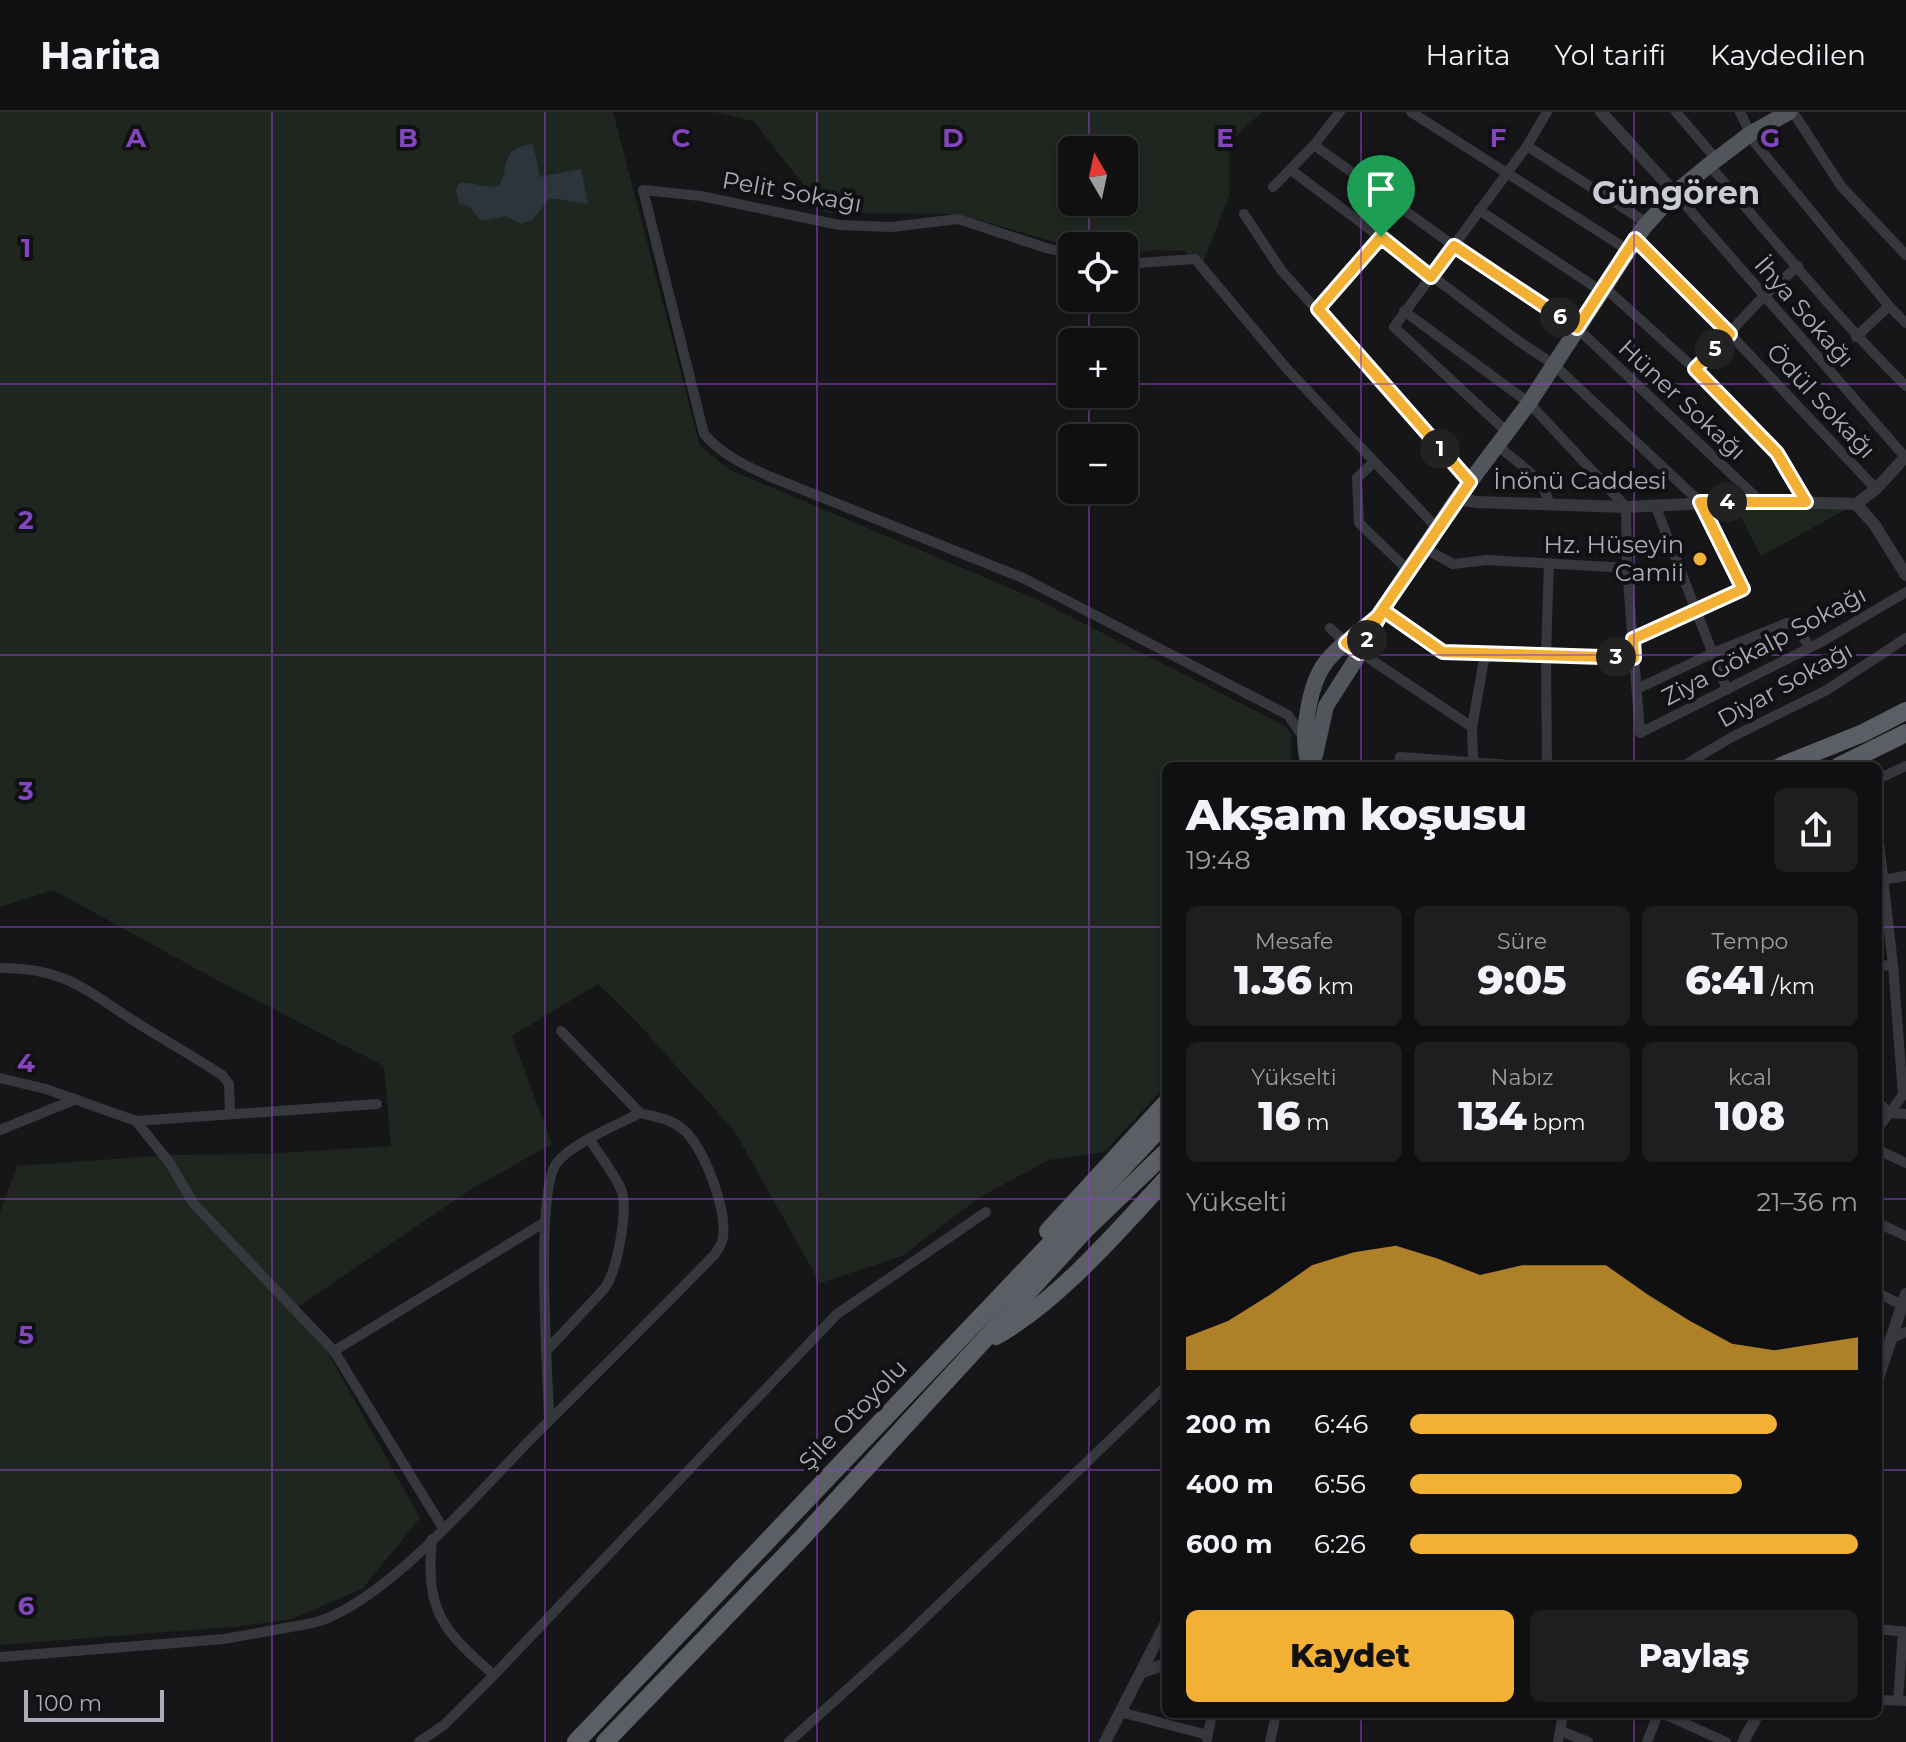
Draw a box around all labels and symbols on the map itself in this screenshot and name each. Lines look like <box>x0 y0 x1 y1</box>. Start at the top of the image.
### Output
text: A <box>125 122 147 154</box>
text: B <box>398 122 418 154</box>
text: C <box>672 122 691 154</box>
text: D <box>942 122 964 154</box>
text: E <box>1216 122 1234 154</box>
text: F <box>1490 122 1506 154</box>
text: G <box>1760 122 1780 154</box>
north arrow <box>1058 136 1138 216</box>
pin <box>1347 155 1415 237</box>
street label: Pelit Sokağı <box>720 165 864 218</box>
district label: Güngören <box>1592 173 1760 212</box>
text: 1 <box>21 232 31 264</box>
street label: İhya Sokağı <box>1748 250 1860 373</box>
pin: 6 <box>1540 297 1580 337</box>
pin: 5 <box>1695 329 1735 369</box>
street label: Hüner Sokağı <box>1613 333 1752 466</box>
street label: Ödül Sokağı <box>1761 337 1882 464</box>
pin: 1 <box>1420 429 1460 469</box>
street label: İnönü Caddesi <box>1493 466 1667 495</box>
pin: 4 <box>1707 482 1747 522</box>
text: 2 <box>18 504 34 536</box>
place label: Hz. Hüseyin Camii <box>1543 530 1684 587</box>
marker: Hz. Hüseyin Camii <box>1691 550 1709 568</box>
street label: Ziya Gökalp Sokağı <box>1657 580 1871 712</box>
pin: 2 <box>1347 620 1387 660</box>
street label: Diyar Sokağı <box>1712 636 1857 734</box>
pin: 3 <box>1596 637 1636 677</box>
text: 3 <box>17 775 34 807</box>
text: 4 <box>17 1047 35 1079</box>
text: 5 <box>18 1319 34 1351</box>
street label: Şile Otoyolu <box>793 1353 913 1476</box>
text: 6 <box>18 1590 35 1622</box>
scale bar <box>24 1686 164 1722</box>

